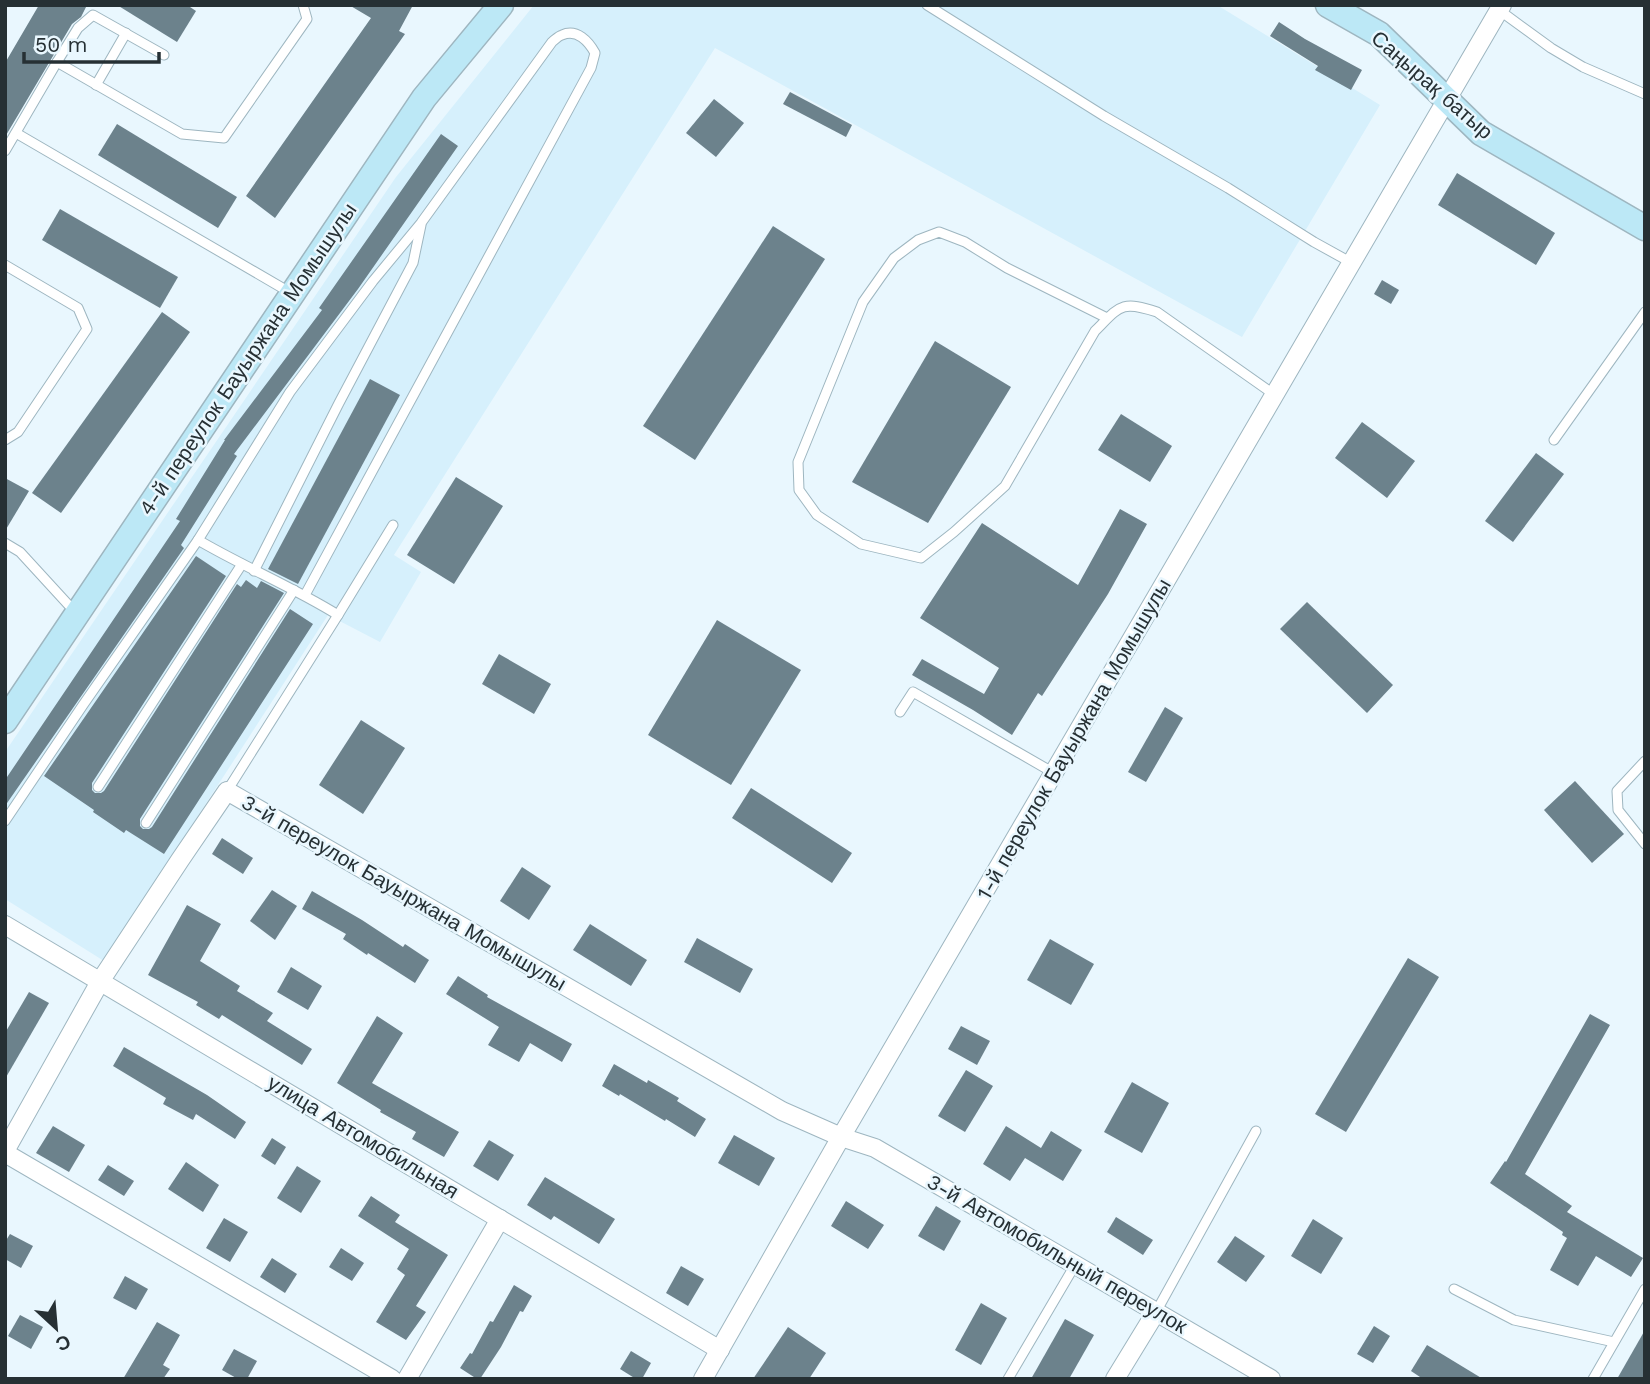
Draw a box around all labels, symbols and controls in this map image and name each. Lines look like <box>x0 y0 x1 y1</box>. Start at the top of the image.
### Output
scale bar <box>24 21 159 65</box>
street label: Саңырақ батыр <box>1367 25 1498 144</box>
text: 50 m <box>35 32 87 57</box>
street label: 4-й переулок Бауыржана Момышулы <box>133 198 362 519</box>
street label: 1-й переулок Бауыржана Момышулы <box>971 574 1176 904</box>
street label: 3-й переулок Бауыржана Момышулы <box>238 789 571 996</box>
street label: улица Автомобильная <box>263 1070 463 1204</box>
street label: 3-й Автомобильный переулок <box>923 1169 1192 1339</box>
north arrow <box>21 1293 91 1363</box>
text: С <box>52 1329 74 1356</box>

